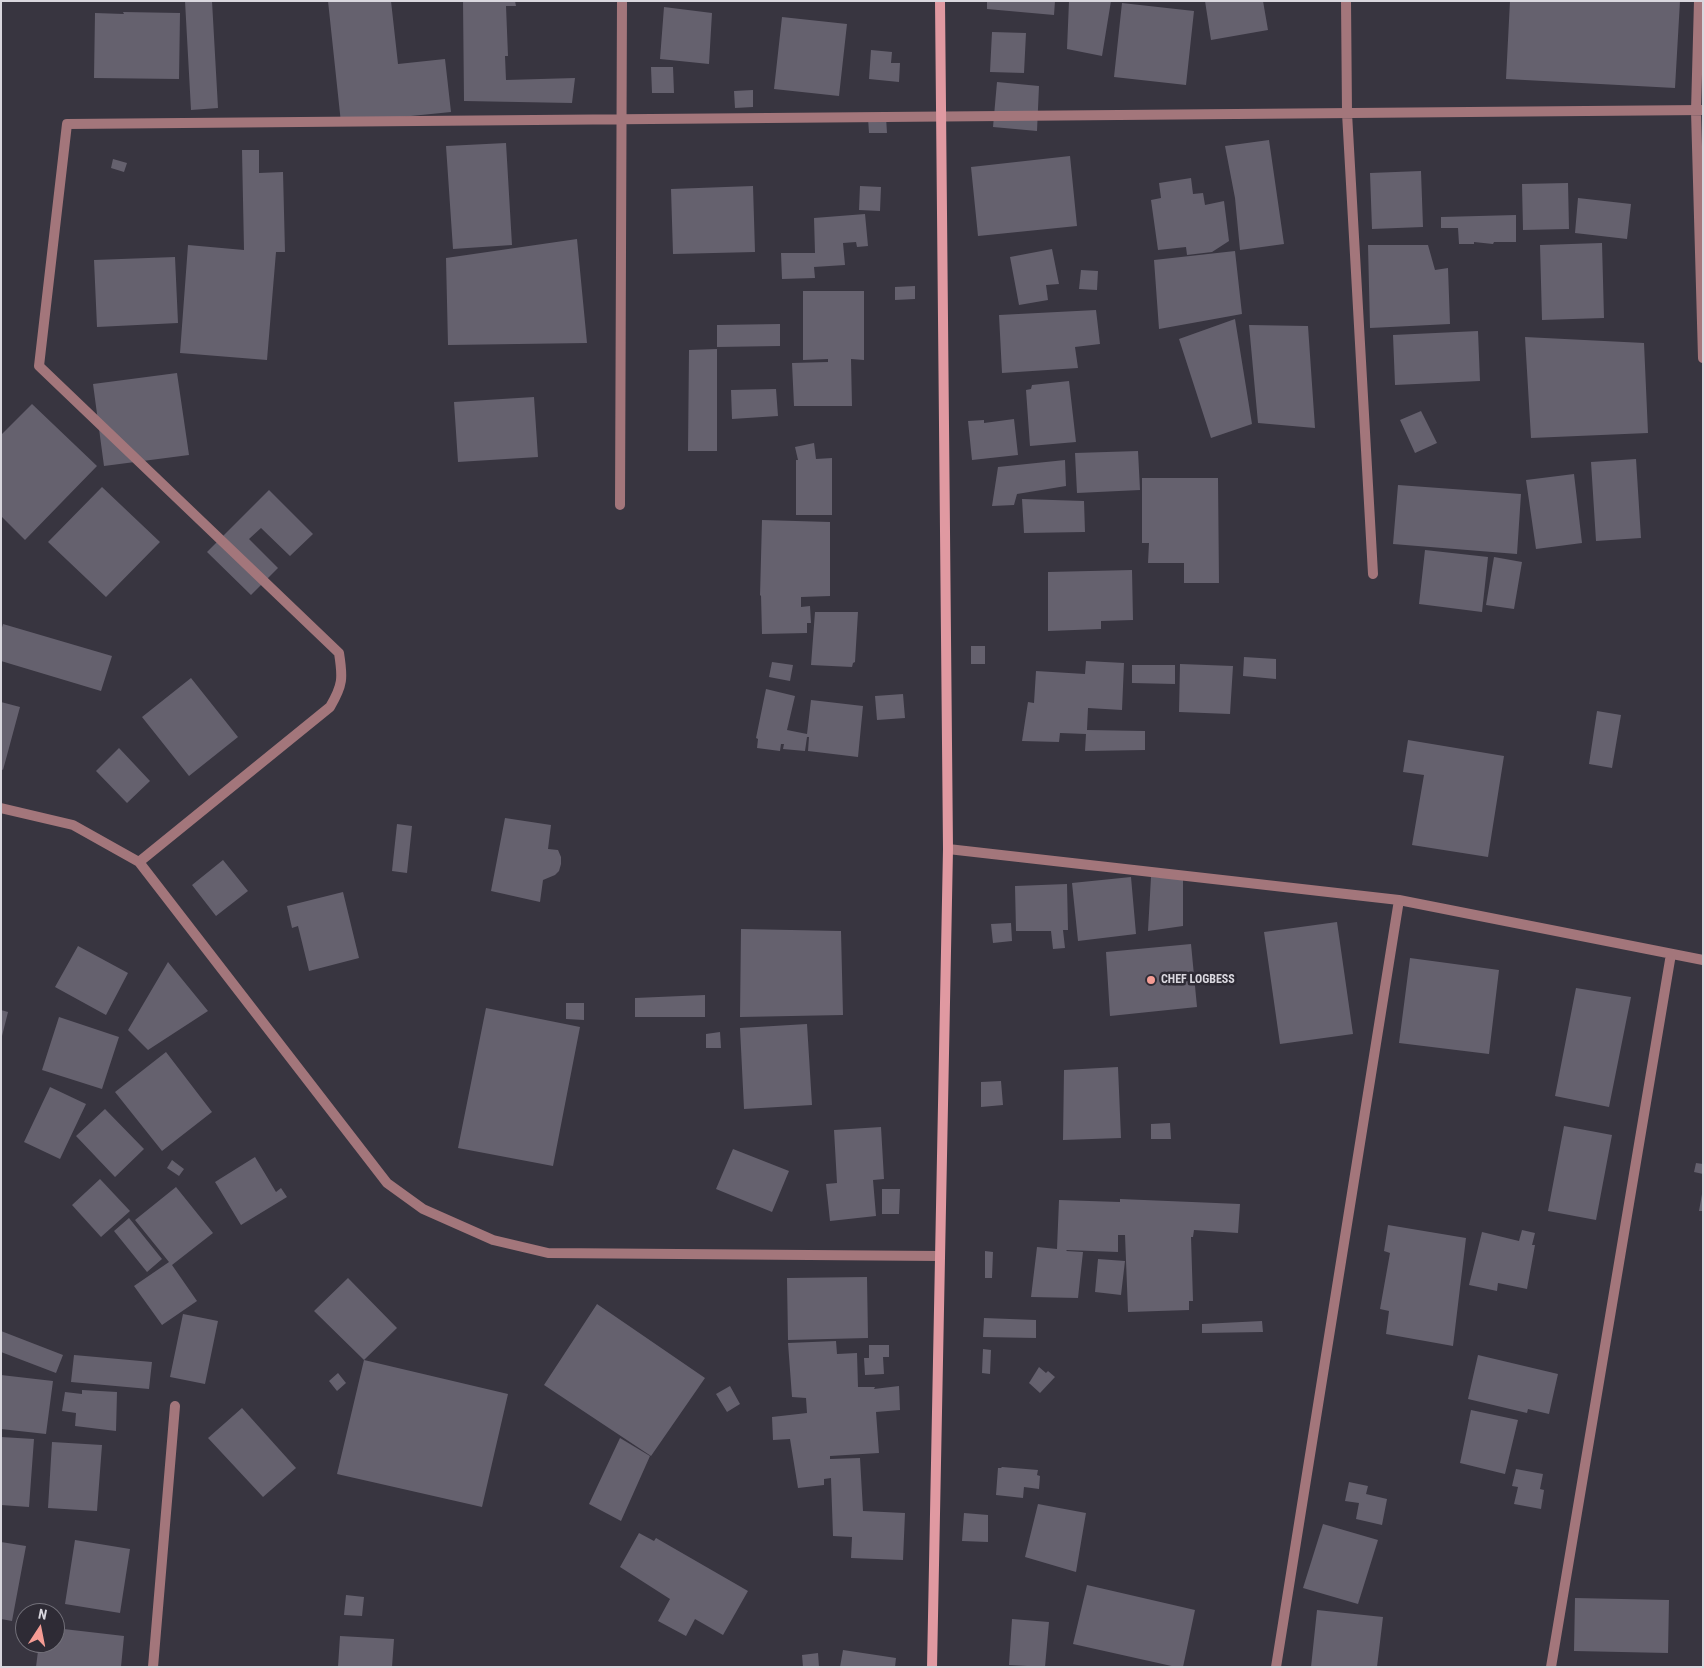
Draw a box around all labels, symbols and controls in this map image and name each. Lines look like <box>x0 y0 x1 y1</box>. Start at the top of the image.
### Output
place label: CHEF LOGBESS <box>1161 973 1235 987</box>
marker: CHEF LOGBESS <box>1145 974 1157 986</box>
north arrow <box>15 1603 65 1653</box>
text: N <box>37 1606 48 1623</box>

